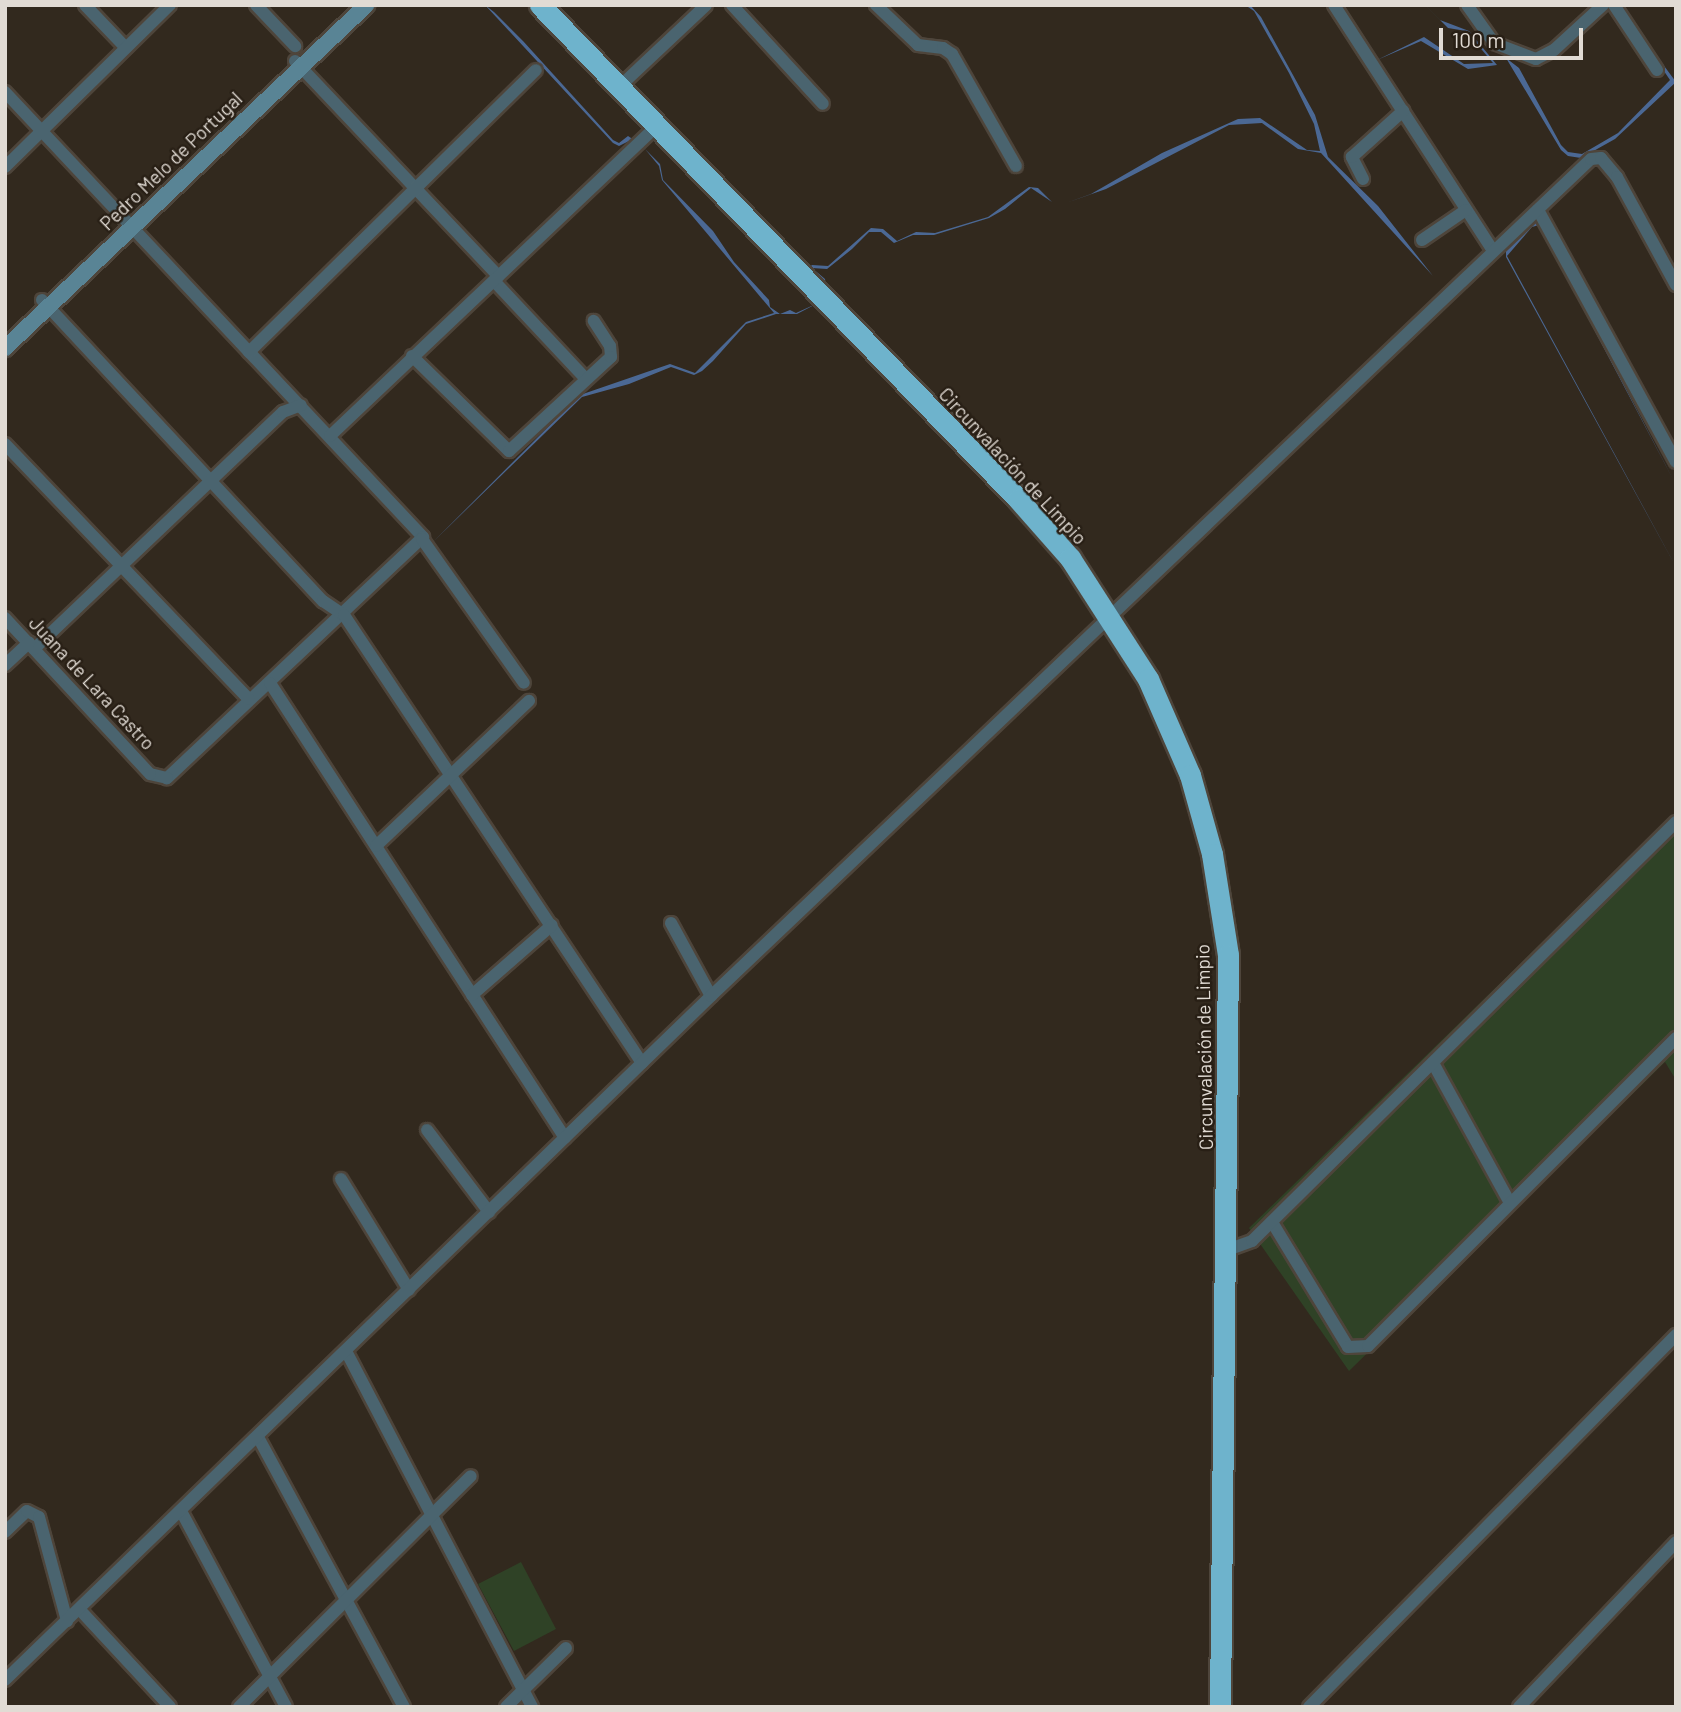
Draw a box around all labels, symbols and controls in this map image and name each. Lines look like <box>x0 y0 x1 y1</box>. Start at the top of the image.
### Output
scale bar <box>1443 14 1586 58</box>
text: 100 m <box>1452 27 1505 52</box>
street label: Pedro Melo de Portugal <box>95 87 247 235</box>
street label: Circunvalación de Limpio <box>934 383 1092 549</box>
street label: Juana de Lara Castro <box>24 612 160 754</box>
street label: Circunvalación de Limpio <box>1191 944 1217 1150</box>

